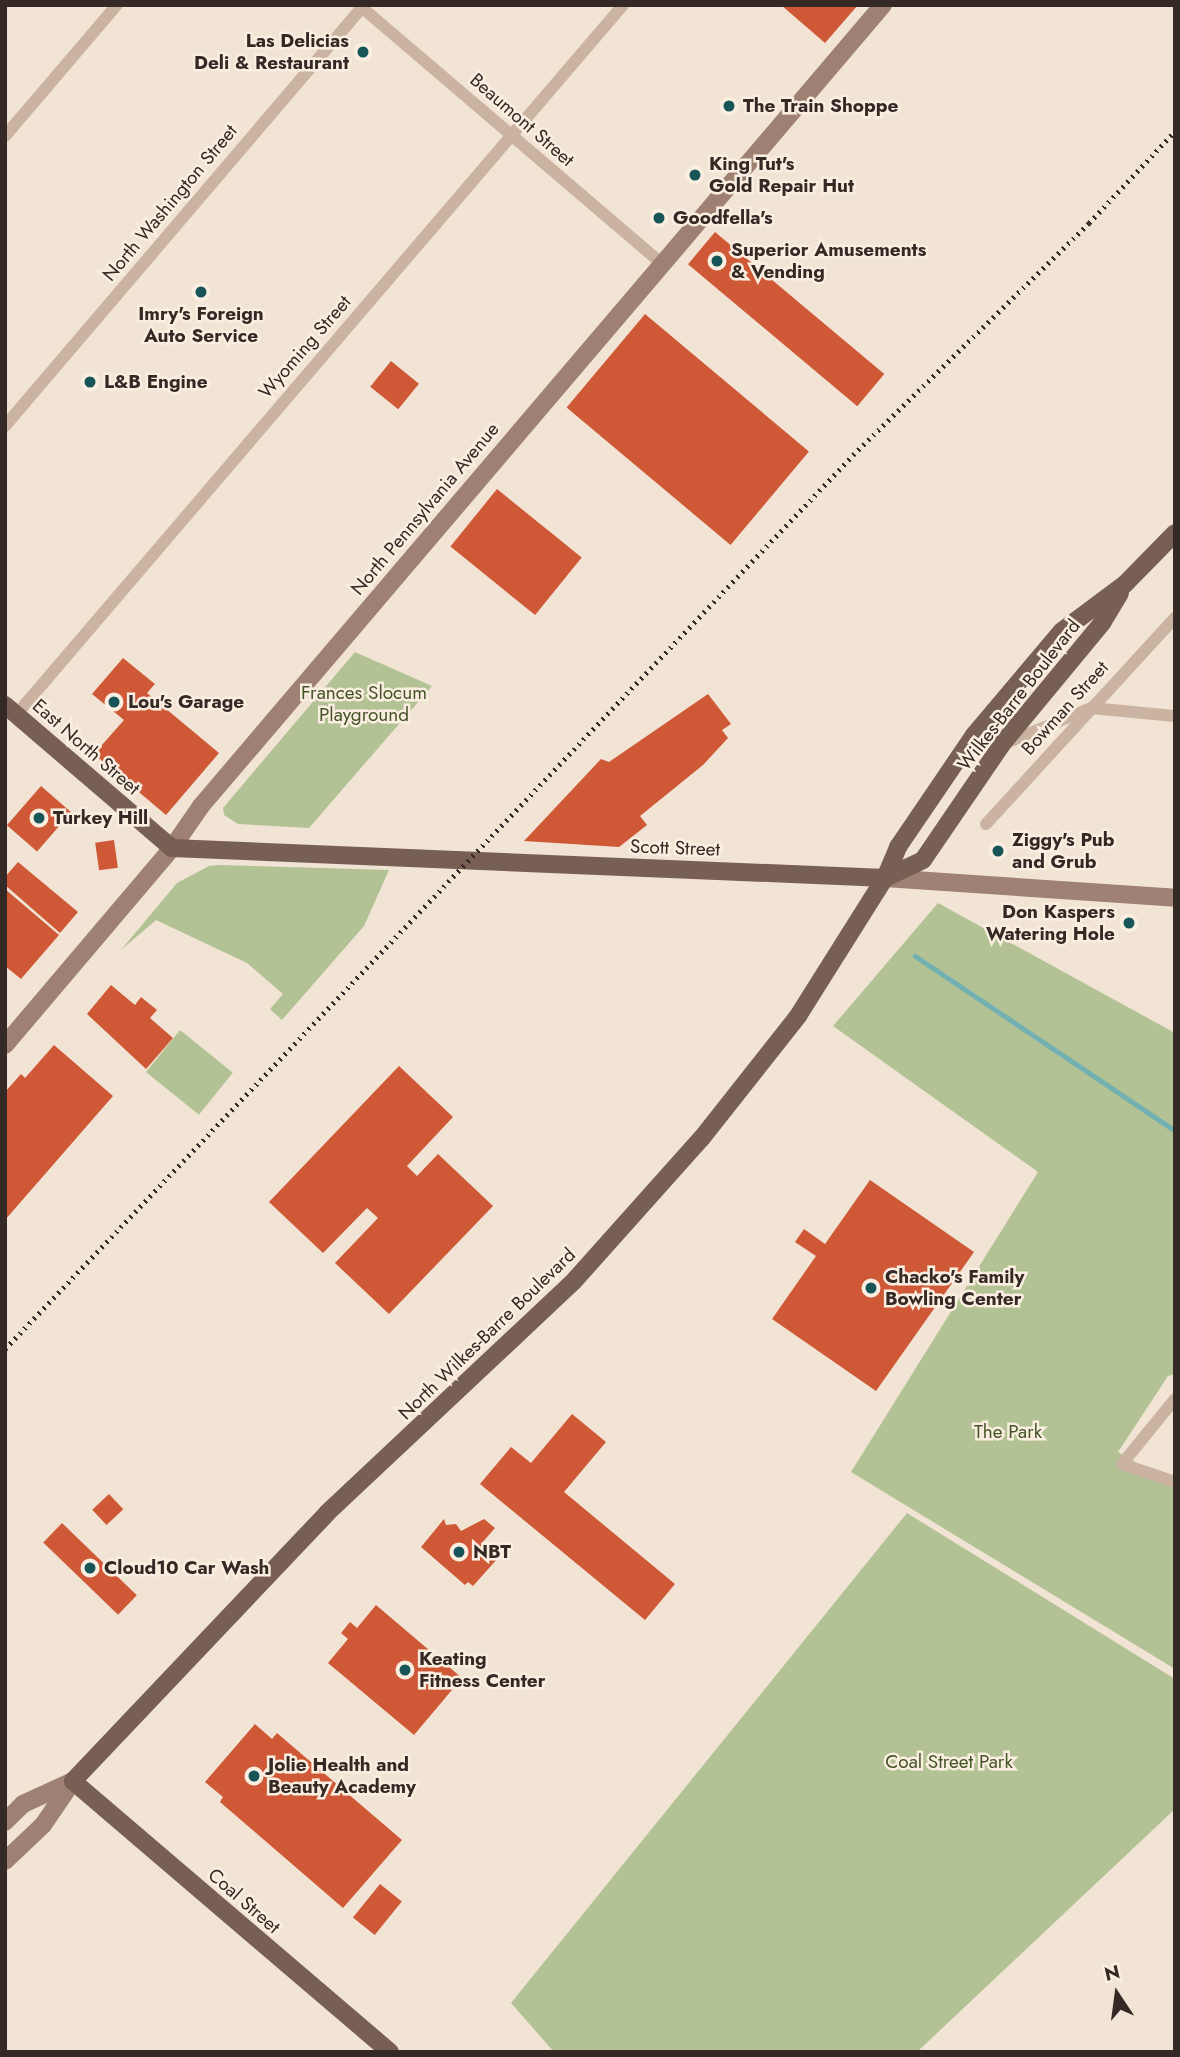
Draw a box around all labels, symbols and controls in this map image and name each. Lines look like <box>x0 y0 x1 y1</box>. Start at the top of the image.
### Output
place label: Las Delicias Deli & Restaurant <box>194 30 349 74</box>
marker: Las Delicias Deli & Restaurant <box>355 44 371 60</box>
street label: Beaumont Street <box>465 69 579 171</box>
place label: The Train Shoppe <box>743 95 898 117</box>
marker: The Train Shoppe <box>721 98 737 114</box>
street label: North Washington Street <box>98 120 242 286</box>
place label: King Tut's Gold Repair Hut <box>709 153 854 197</box>
marker: King Tut's Gold Repair Hut <box>687 167 703 183</box>
place label: Goodfella's <box>673 207 773 229</box>
marker: Goodfella's <box>651 210 667 226</box>
place label: Superior Amusements & Vending <box>731 239 926 283</box>
marker: Superior Amusements & Vending <box>709 253 725 269</box>
marker: Imry's Foreign Auto Service <box>193 284 209 300</box>
street label: Wyoming Street <box>254 291 356 403</box>
place label: Imry's Foreign Auto Service <box>138 303 264 347</box>
place label: L&B Engine <box>104 371 208 393</box>
marker: L&B Engine <box>82 374 98 390</box>
street label: North Pennsylvania Avenue <box>346 418 504 600</box>
street label: Wilkes-Barre Boulevard <box>953 615 1085 775</box>
street label: Bowman Street <box>1017 656 1113 760</box>
park label: Frances Slocum Playground <box>301 682 427 726</box>
place label: Lou's Garage <box>128 691 244 713</box>
street label: East North Street <box>28 694 144 800</box>
marker: Lou's Garage <box>106 694 122 710</box>
place label: Turkey Hill <box>53 807 148 829</box>
marker: Turkey Hill <box>31 810 47 826</box>
place label: Ziggy's Pub and Grub <box>1012 829 1115 873</box>
street label: Scott Street <box>630 835 720 861</box>
marker: Ziggy's Pub and Grub <box>990 843 1006 859</box>
place label: Don Kaspers Watering Hole <box>986 901 1115 945</box>
marker: Don Kaspers Watering Hole <box>1121 915 1137 931</box>
street label: North Wilkes-Barre Boulevard <box>394 1243 580 1425</box>
place label: Chacko's Family Bowling Center <box>885 1266 1024 1310</box>
marker: Chacko's Family Bowling Center <box>863 1280 879 1296</box>
park label: The Park <box>974 1421 1042 1443</box>
place label: NBT <box>473 1541 511 1563</box>
marker: NBT <box>451 1544 467 1560</box>
place label: Cloud10 Car Wash <box>104 1557 269 1579</box>
marker: Cloud10 Car Wash <box>82 1560 98 1576</box>
place label: Keating Fitness Center <box>419 1648 546 1692</box>
marker: Keating Fitness Center <box>397 1662 413 1678</box>
park label: Coal Street Park <box>885 1751 1013 1773</box>
place label: Jolie Health and Beauty Academy <box>268 1754 416 1798</box>
marker: Jolie Health and Beauty Academy <box>246 1768 262 1784</box>
street label: Coal Street <box>203 1864 285 1938</box>
text: N <box>1102 1958 1123 1988</box>
north arrow <box>1082 1959 1152 2029</box>

